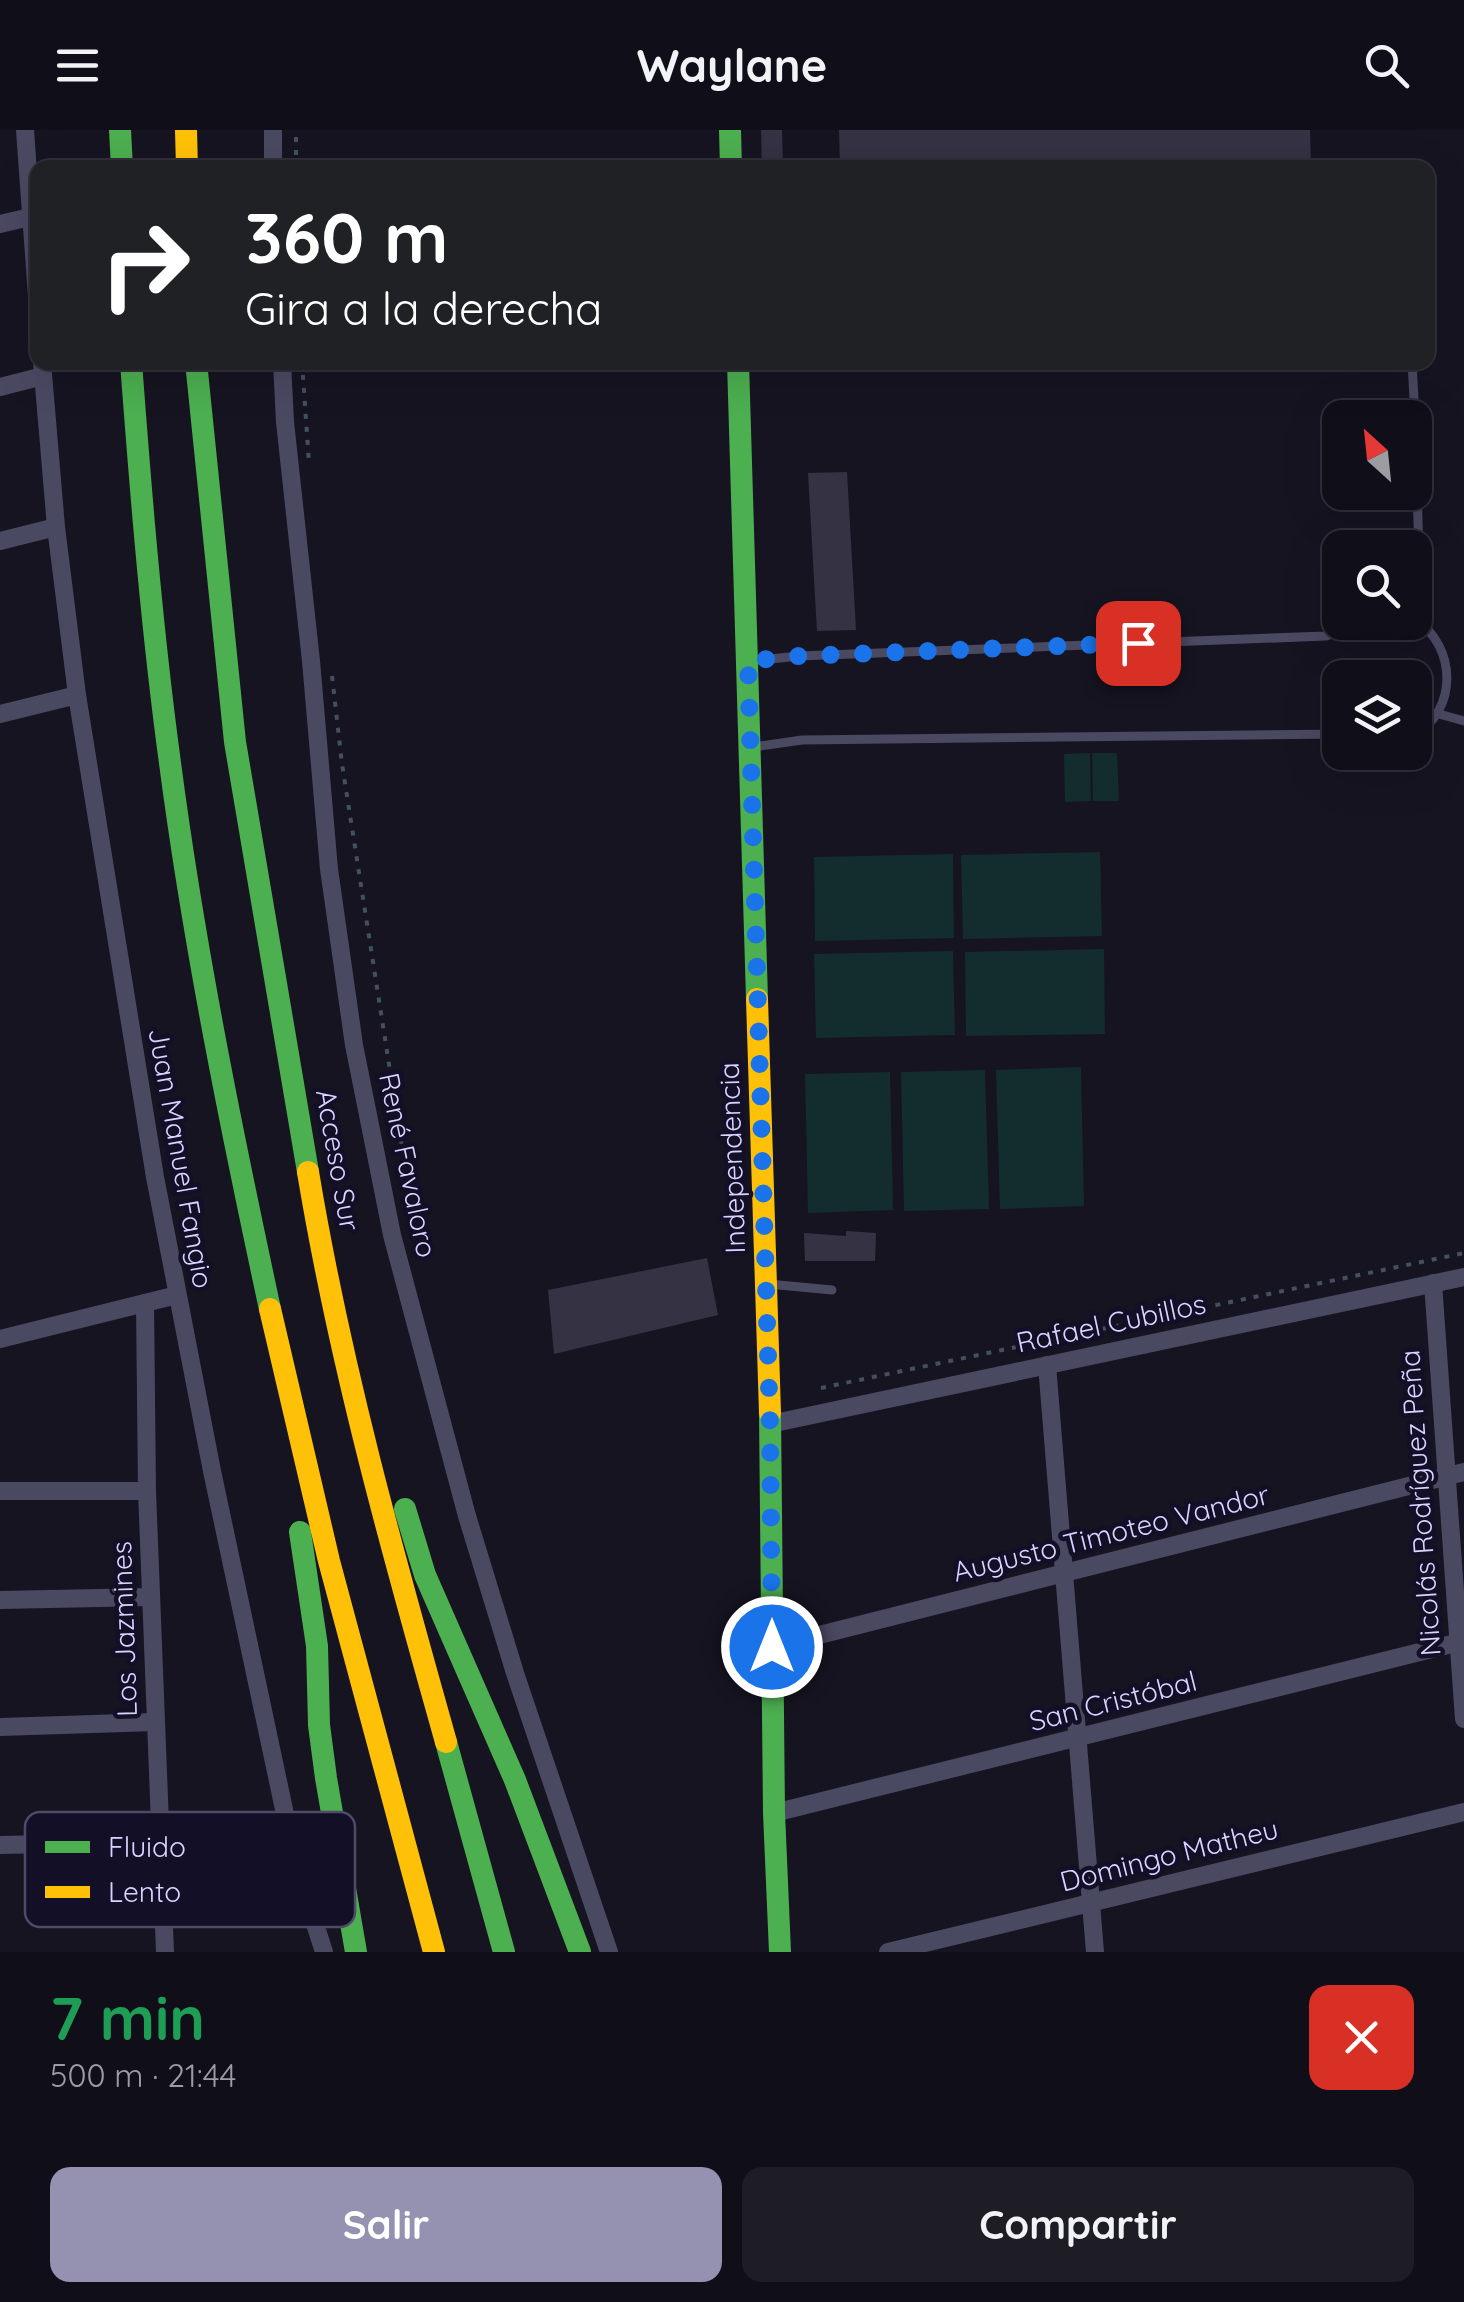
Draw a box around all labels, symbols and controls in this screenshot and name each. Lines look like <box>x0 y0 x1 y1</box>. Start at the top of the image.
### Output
text: Waylane <box>637 37 827 93</box>
icon: menu <box>50 38 105 93</box>
icon: search <box>1359 38 1414 93</box>
text: 360 m <box>245 193 448 281</box>
icon: right <box>80 200 210 330</box>
text: Gira a la derecha <box>245 280 602 336</box>
north arrow <box>1322 400 1432 510</box>
map controls <box>1322 400 1432 770</box>
button: search <box>1322 530 1432 640</box>
pin <box>1096 601 1181 686</box>
icon: arrive <box>1111 616 1166 671</box>
button: layers <box>1322 660 1432 770</box>
street label: Juan Manuel Fangio <box>141 1025 222 1291</box>
street label: Independencia <box>711 1062 752 1254</box>
street label: René Favaloro <box>372 1069 445 1260</box>
street label: Acceso Sur <box>309 1086 368 1234</box>
street label: Rafael Cubillos <box>1013 1285 1209 1360</box>
street label: Nicolás Rodríguez Peña <box>1391 1349 1448 1657</box>
street label: Augusto Timoteo Vandor <box>949 1476 1273 1589</box>
street label: Los Jazmines <box>103 1541 144 1717</box>
position arrow <box>720 1595 824 1699</box>
street label: San Cristóbal <box>1025 1663 1200 1738</box>
street label: Domingo Matheu <box>1056 1810 1282 1899</box>
legend <box>25 1812 355 1927</box>
text: Fluido <box>108 1829 186 1864</box>
text: Lento <box>108 1874 181 1909</box>
text: 7 min <box>50 1980 205 2055</box>
button: close <box>1309 1985 1414 2090</box>
text: 500 m · 21:44 <box>50 2055 236 2095</box>
button: Salir <box>50 2167 722 2282</box>
button: Compartir <box>742 2167 1414 2282</box>

